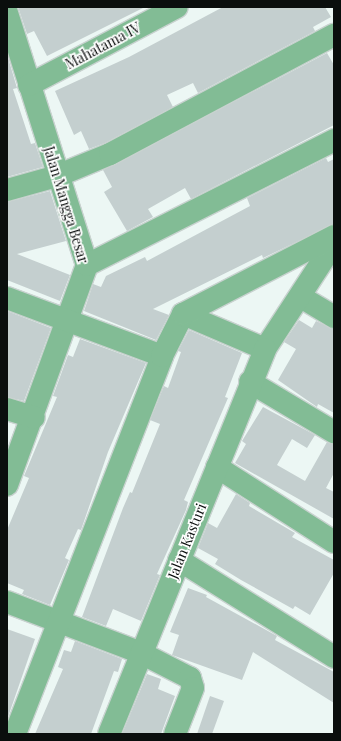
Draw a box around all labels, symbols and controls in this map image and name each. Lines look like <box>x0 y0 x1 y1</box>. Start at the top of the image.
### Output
street label: Mahatama IV <box>63 19 143 73</box>
street label: Jalan Mangga Besar <box>40 144 92 266</box>
street label: Jalan Kasturi <box>164 501 210 581</box>

